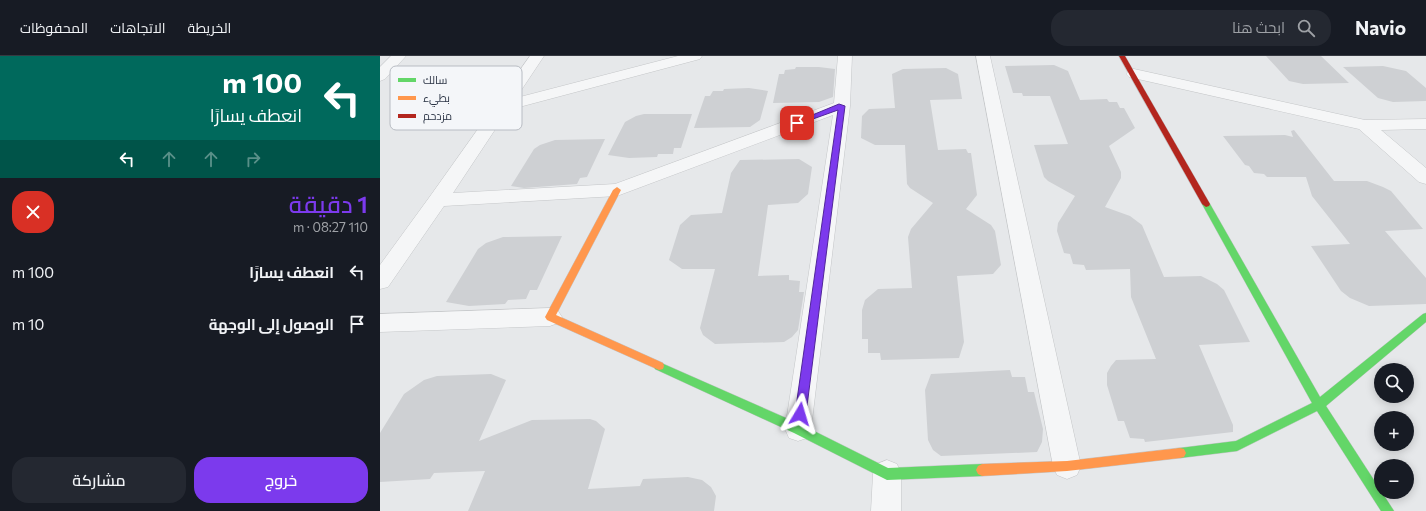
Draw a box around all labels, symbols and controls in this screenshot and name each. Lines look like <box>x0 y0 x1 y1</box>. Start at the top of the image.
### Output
search box <box>1051 10 1331 46</box>
text: Navio <box>1355 16 1406 39</box>
icon: search <box>1295 17 1317 39</box>
text: ابحث هنا <box>1232 18 1285 36</box>
text: المحفوظات <box>20 19 88 36</box>
text: الاتجاهات <box>110 19 166 36</box>
text: الخريطة <box>188 19 231 36</box>
text: 100 m <box>222 65 302 99</box>
legend <box>390 66 522 130</box>
icon: left <box>316 72 368 124</box>
text: سالك <box>423 73 447 86</box>
text: بطيء <box>423 91 450 107</box>
text: انعطف يسارًا <box>210 104 302 126</box>
pin <box>780 106 814 140</box>
text: مزدحم <box>423 109 452 124</box>
icon: arrive <box>786 112 808 134</box>
icon: left <box>116 148 138 170</box>
icon: ahead <box>158 148 180 170</box>
icon: ahead <box>200 148 222 170</box>
icon: right <box>242 148 264 170</box>
text: 1 دقيقة <box>289 189 368 218</box>
button: close <box>12 191 54 233</box>
text: 110 m · 08:27 <box>293 219 368 235</box>
icon: left <box>346 261 368 283</box>
text: 100 m <box>12 263 54 281</box>
text: انعطف يسارًا <box>249 263 334 281</box>
icon: arrive <box>346 313 368 335</box>
text: 10 m <box>12 315 44 333</box>
text: الوصول إلى الوجهة <box>209 315 334 333</box>
map controls <box>1374 363 1414 499</box>
button: search <box>1374 363 1414 403</box>
position arrow <box>779 393 821 435</box>
button: + <box>1374 411 1414 451</box>
button: مشاركة <box>12 457 186 503</box>
button: خروج <box>194 457 368 503</box>
button: − <box>1374 459 1414 499</box>

